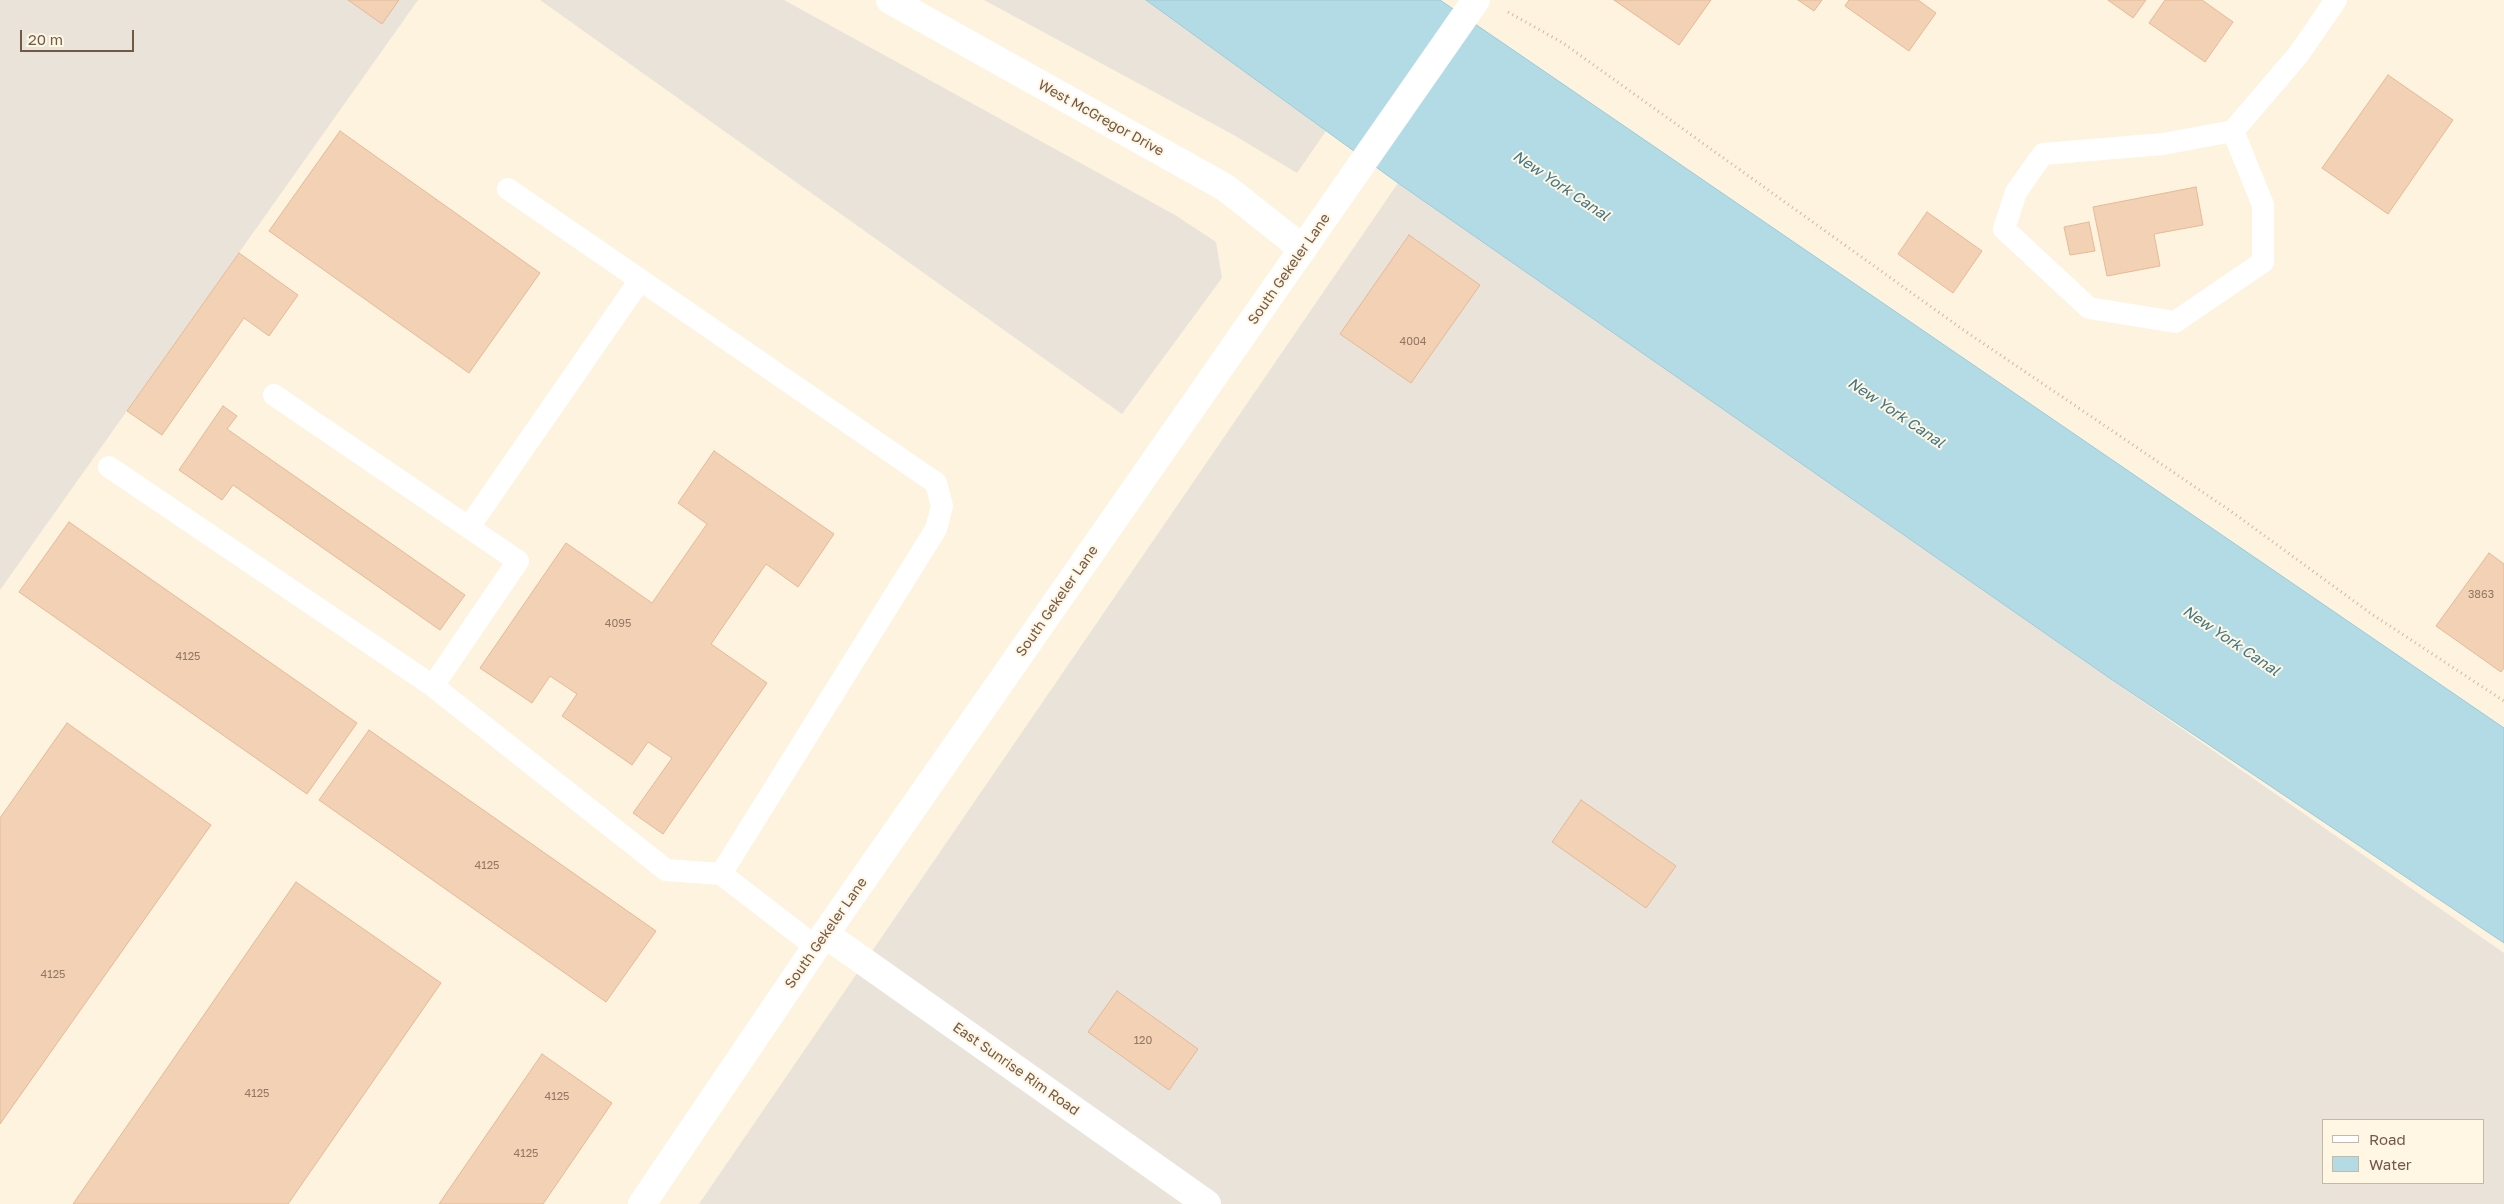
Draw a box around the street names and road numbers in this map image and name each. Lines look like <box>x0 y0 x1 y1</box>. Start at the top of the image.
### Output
street label: West McGregor Drive <box>1035 76 1167 160</box>
street label: South Gekeler Lane <box>1244 210 1334 328</box>
street label: South Gekeler Lane <box>1012 542 1102 660</box>
street label: South Gekeler Lane <box>781 874 871 992</box>
street label: East Sunrise Rim Road <box>950 1019 1082 1119</box>

